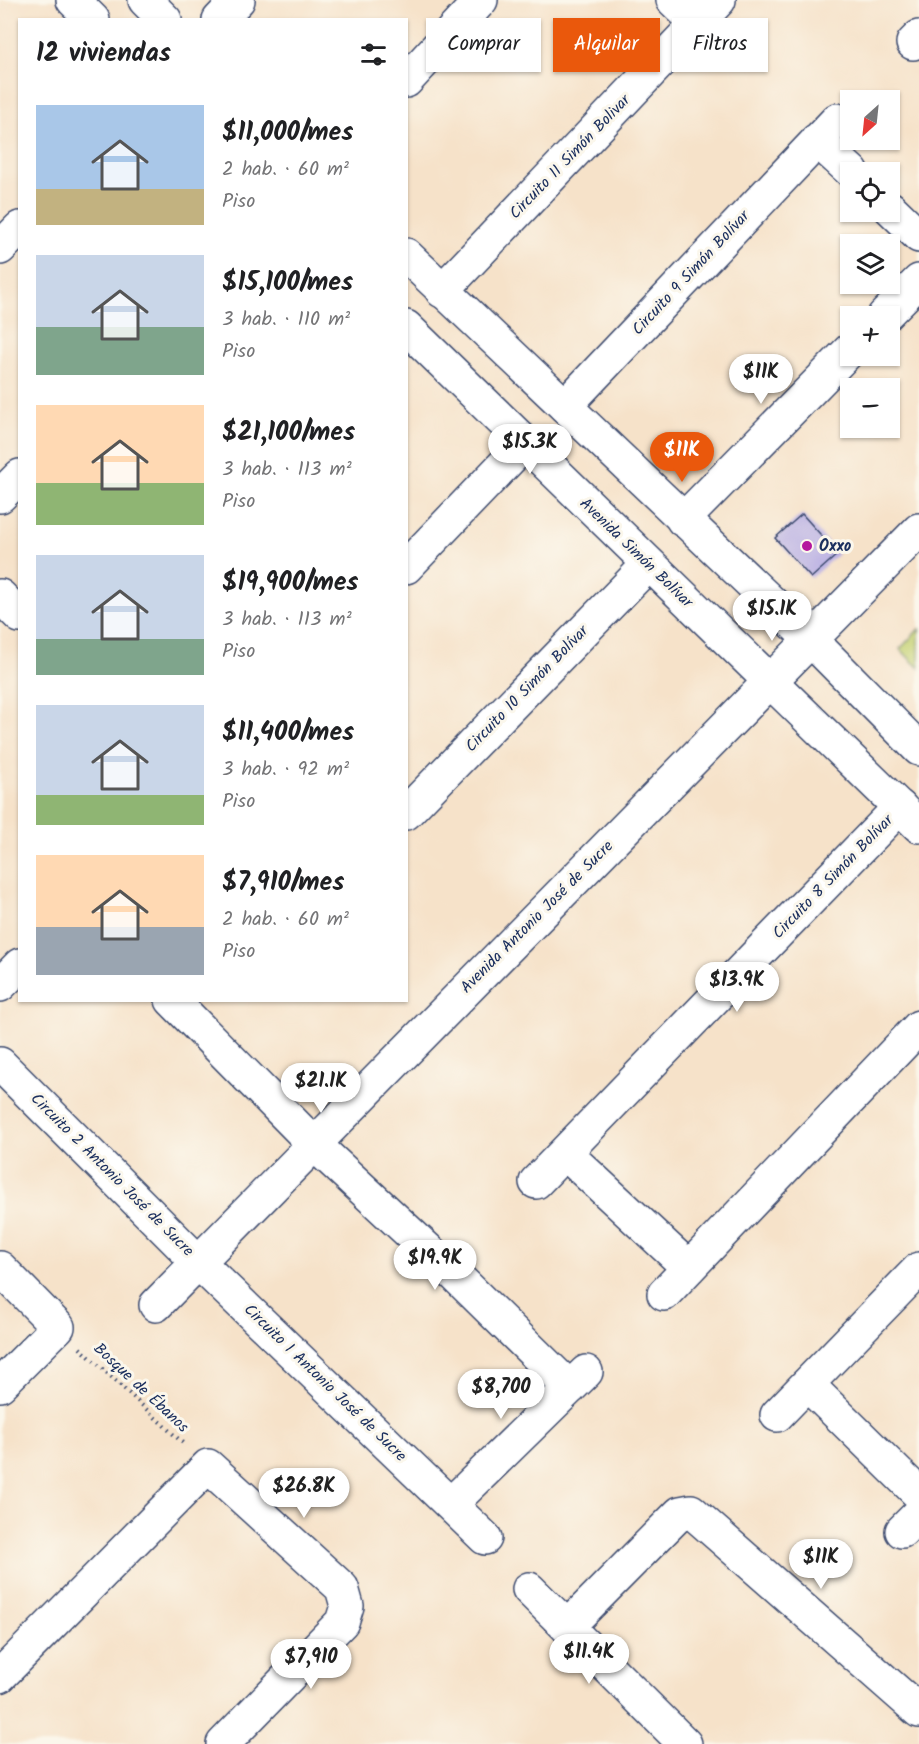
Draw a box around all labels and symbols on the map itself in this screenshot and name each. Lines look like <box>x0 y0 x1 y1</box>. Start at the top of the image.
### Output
street label: Circuito 11 Simón Bolivar <box>503 88 638 225</box>
north arrow <box>840 90 900 150</box>
street label: Circuito 9 Simón Bolívar <box>626 204 757 341</box>
pin: $11K <box>725 354 797 405</box>
pin: $15.3K <box>481 424 579 475</box>
pin: $11K <box>646 432 718 483</box>
street label: Avenida Simón Bolívar <box>573 492 700 615</box>
place label: Oxxo <box>819 534 851 559</box>
marker: Oxxo <box>800 539 814 553</box>
pin: $15.1K <box>723 591 821 642</box>
street label: Circuito 10 Simón Bolívar <box>459 618 596 758</box>
street label: Circuito 8 Simón Bolívar <box>767 808 901 945</box>
street label: Avenida Antonio José de Sucre <box>455 835 619 999</box>
pin: $13.9K <box>688 962 786 1013</box>
pin: $21.1K <box>272 1063 370 1114</box>
street label: Circuito 2 Antonio José de Sucre <box>24 1087 200 1263</box>
pin: $19.9K <box>386 1240 484 1291</box>
street label: Circuito 1 Antonio José de Sucre <box>238 1298 412 1468</box>
street label: Bosque de Ébanos <box>88 1337 194 1439</box>
pin: $8,700 <box>452 1369 550 1420</box>
pin: $26.8K <box>255 1468 353 1519</box>
pin: $11K <box>785 1539 857 1590</box>
pin: $11.4K <box>540 1634 638 1685</box>
pin: $7,910 <box>262 1639 360 1690</box>

